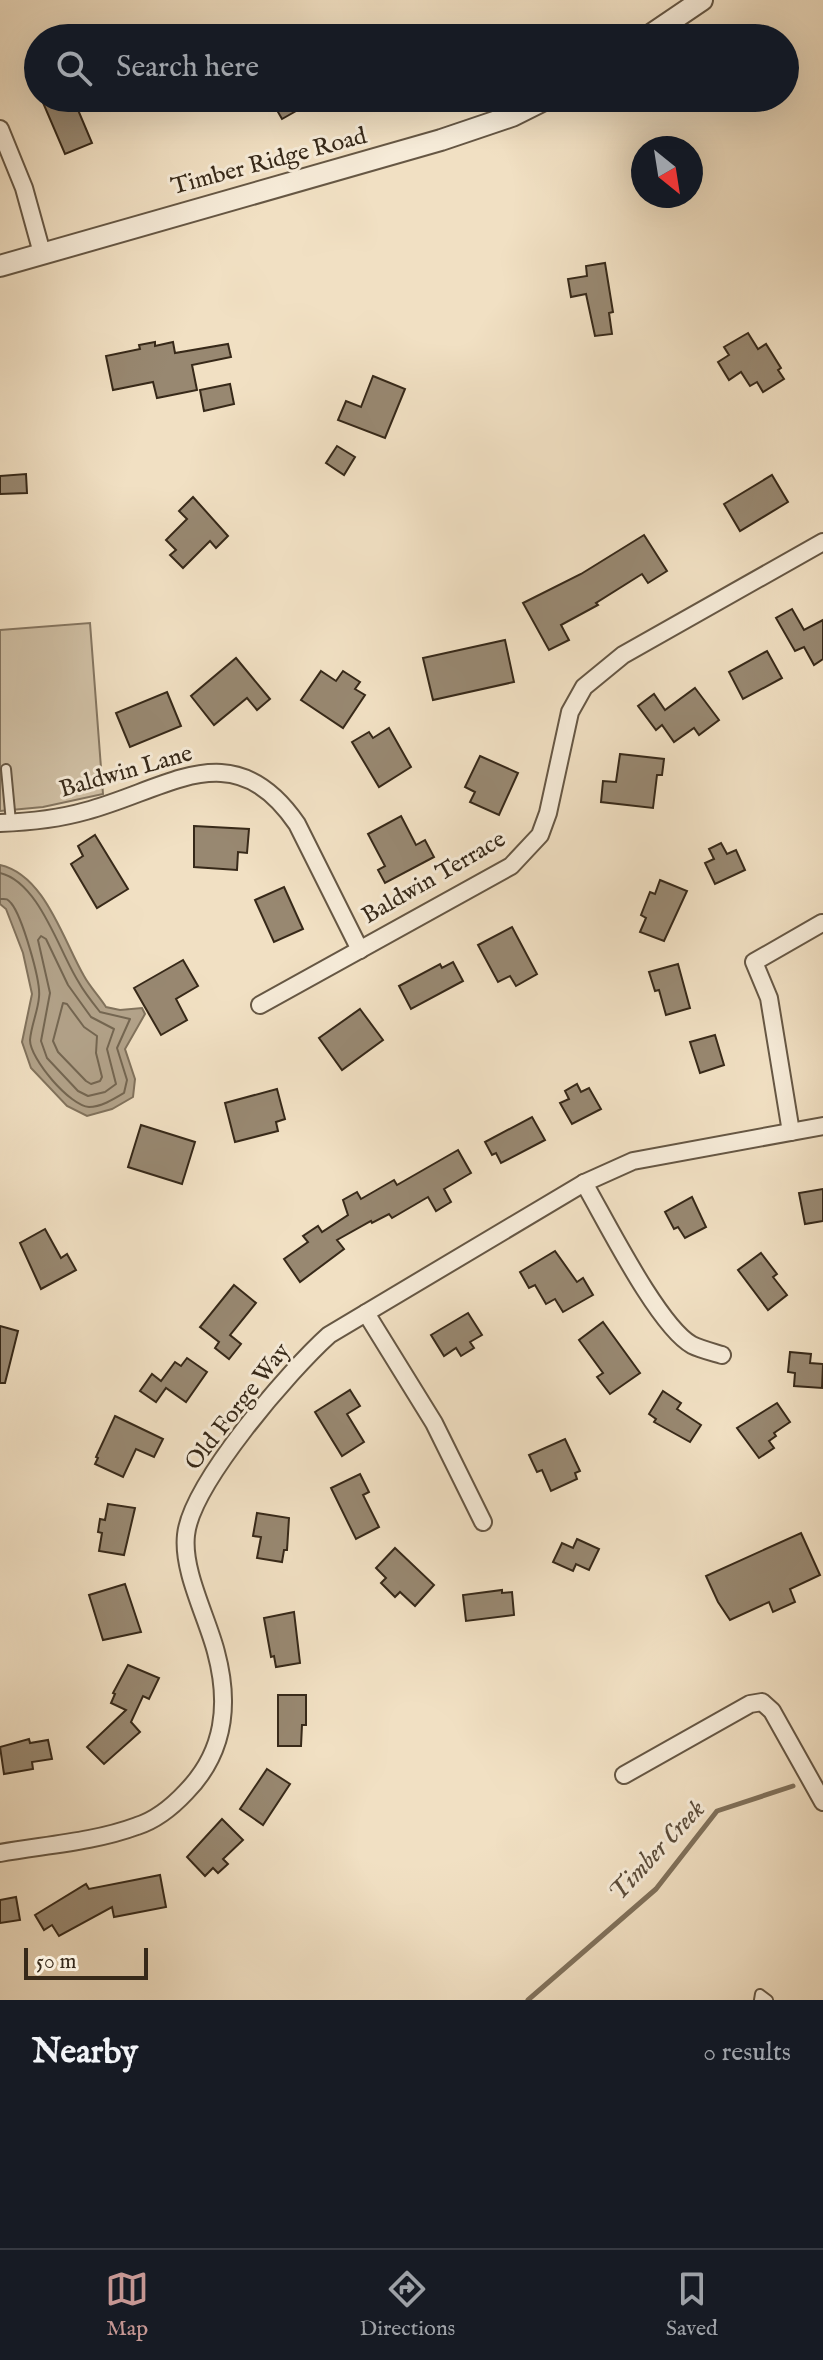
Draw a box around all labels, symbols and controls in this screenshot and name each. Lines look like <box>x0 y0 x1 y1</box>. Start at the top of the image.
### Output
search box <box>24 24 799 112</box>
icon: search <box>52 46 96 90</box>
text: Search here <box>116 49 259 87</box>
street label: Timber Ridge Road <box>168 121 370 203</box>
north arrow <box>631 136 703 208</box>
street label: Baldwin Lane <box>56 738 196 806</box>
street label: Baldwin Terrace <box>356 824 512 932</box>
street label: Old Forge Way <box>178 1337 298 1477</box>
water label: Timber Creek <box>602 1793 713 1909</box>
scale bar <box>24 1944 148 1980</box>
text: 50 m <box>36 1948 77 1976</box>
text: Nearby <box>32 2031 138 2074</box>
text: 0 results <box>703 2036 791 2069</box>
tab: Map <box>105 2267 149 2343</box>
tab: Directions <box>360 2267 455 2343</box>
tab: Saved <box>666 2267 718 2343</box>

